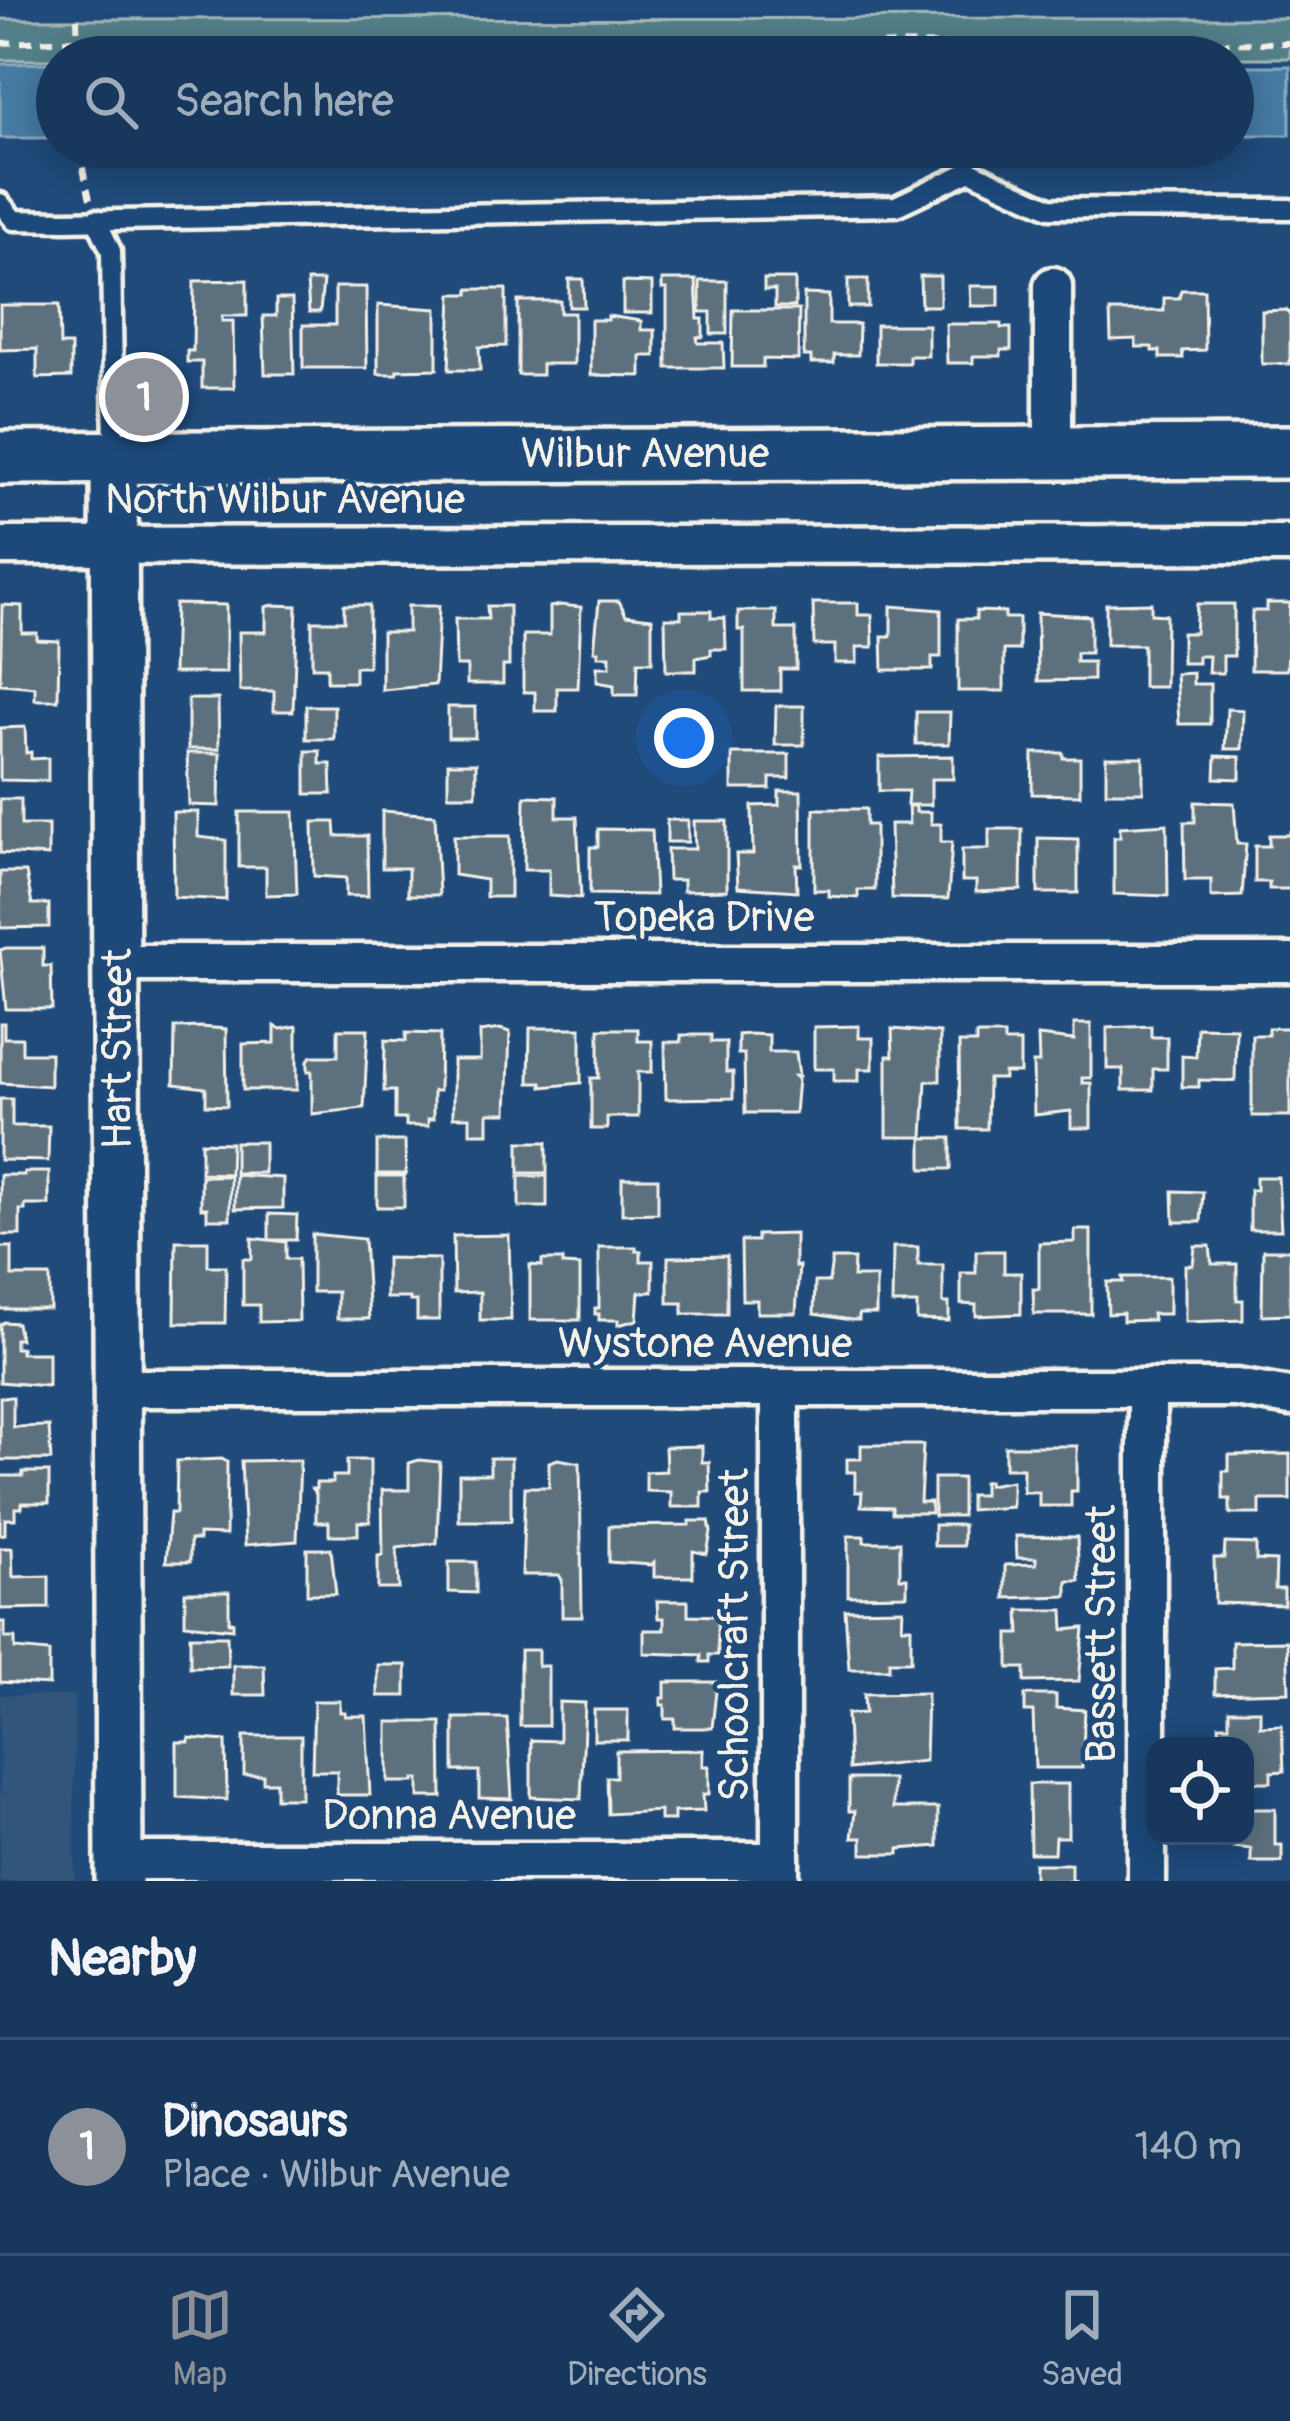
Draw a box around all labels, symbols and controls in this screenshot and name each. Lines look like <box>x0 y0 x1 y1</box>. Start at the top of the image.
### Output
search box <box>36 36 1254 168</box>
icon: search <box>78 69 144 135</box>
text: Search here <box>174 74 394 130</box>
pin: 1 <box>105 352 183 442</box>
street label: Wilbur Avenue <box>521 428 769 480</box>
street label: North Wilbur Avenue <box>105 474 465 526</box>
your location <box>654 708 714 768</box>
street label: Topeka Drive <box>594 892 815 944</box>
street label: Hart Street <box>92 948 144 1150</box>
street label: Wystone Avenue <box>558 1318 852 1370</box>
street label: Schoolcraft Street <box>709 1468 761 1802</box>
street label: Bassett Street <box>1076 1505 1128 1763</box>
map controls <box>1146 1737 1254 1845</box>
button: locate <box>1146 1737 1254 1845</box>
street label: Donna Avenue <box>322 1790 576 1842</box>
text: Nearby <box>48 1927 196 1991</box>
text: Dinosaurs <box>162 2094 347 2150</box>
text: 1 <box>79 2122 95 2171</box>
text: 140 m <box>1134 2122 1242 2171</box>
text: Place · Wilbur Avenue <box>162 2150 510 2199</box>
tab: Map <box>167 2282 233 2395</box>
tab: Directions <box>567 2282 707 2395</box>
tab: Saved <box>1041 2282 1123 2395</box>

